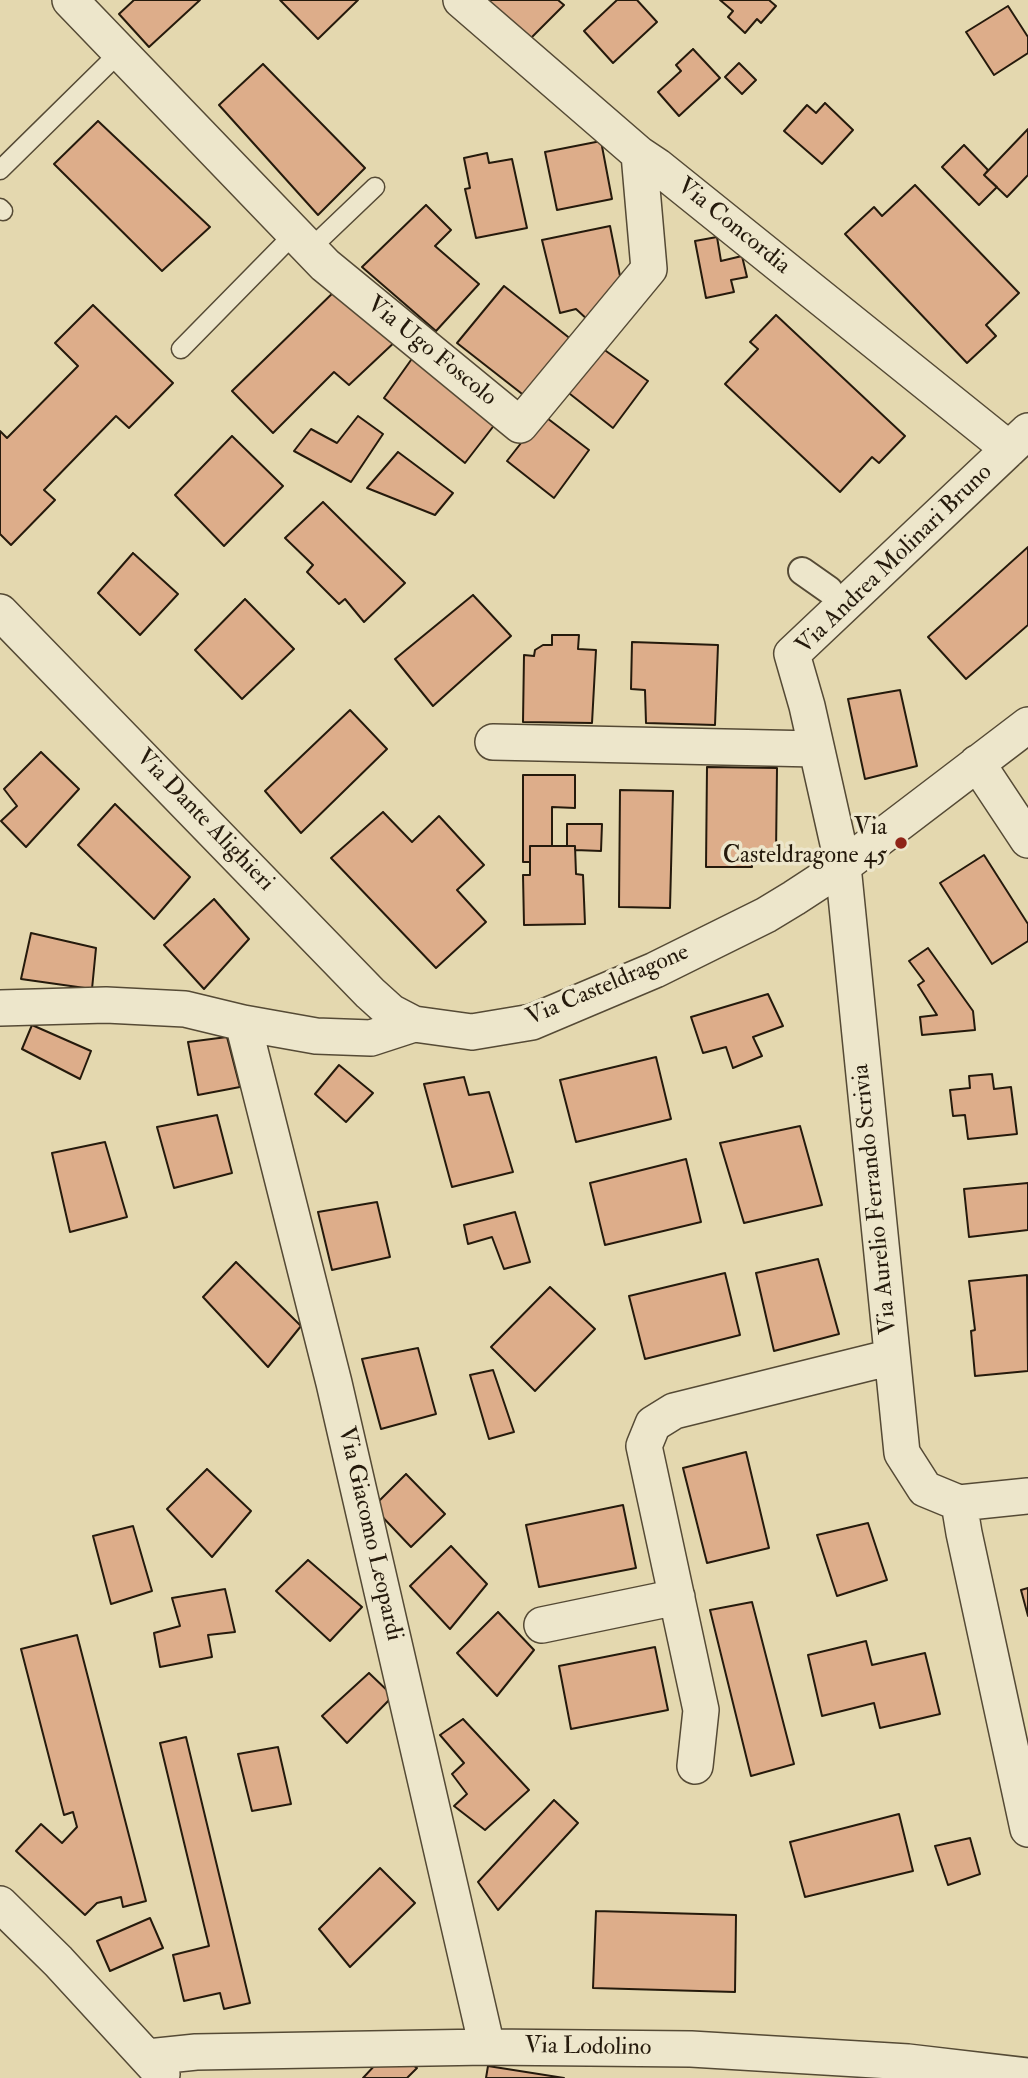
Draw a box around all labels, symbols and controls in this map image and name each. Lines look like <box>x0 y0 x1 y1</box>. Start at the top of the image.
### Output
street label: Via Concordia <box>670 172 796 282</box>
street label: Via Ugo Foscolo <box>360 291 502 413</box>
street label: Via Andrea Molinari Bruno <box>791 459 999 661</box>
street label: Via Dante Alighieri <box>129 744 279 898</box>
place label: Via Casteldragone 45 <box>723 815 887 871</box>
marker: Via Casteldragone 45 <box>893 835 909 851</box>
street label: Via Casteldragone <box>522 939 694 1033</box>
street label: Via Aurelio Ferrando Scrivia <box>847 1062 905 1336</box>
street label: Via Giacomo Leopardi <box>330 1424 408 1644</box>
street label: Via Lodolino <box>524 2032 652 2064</box>

